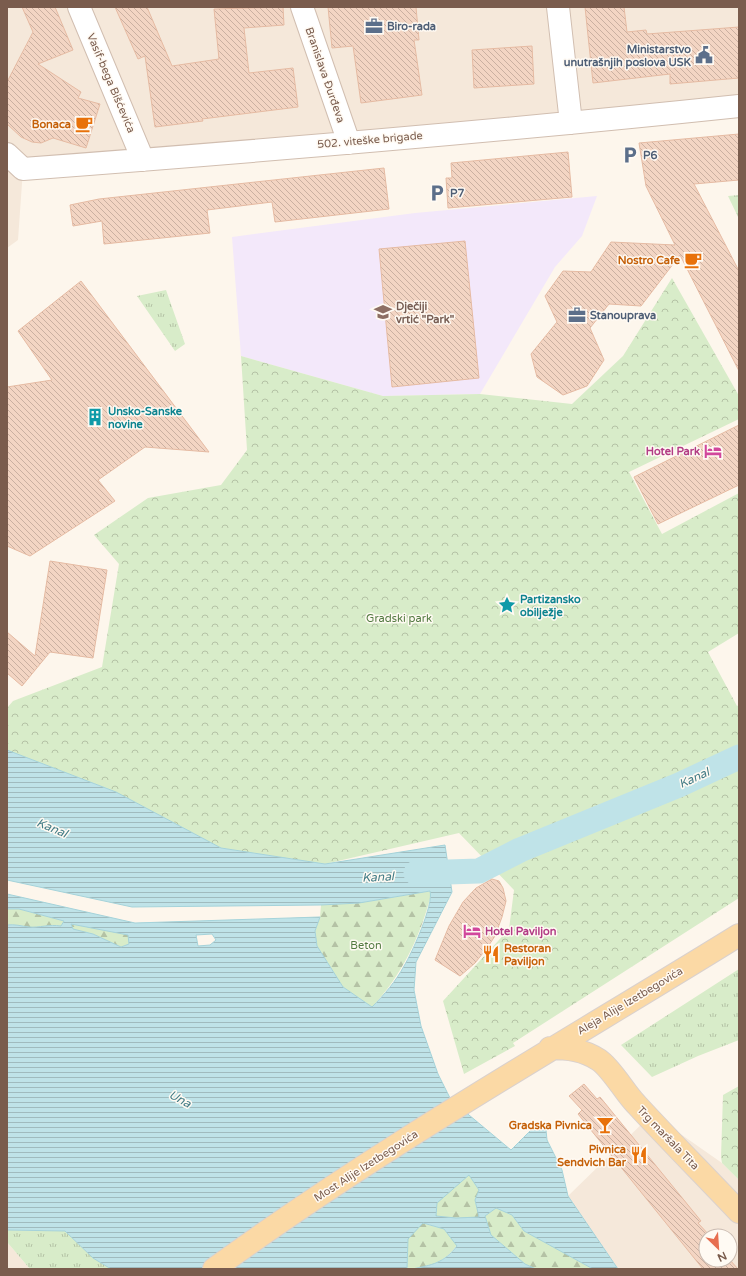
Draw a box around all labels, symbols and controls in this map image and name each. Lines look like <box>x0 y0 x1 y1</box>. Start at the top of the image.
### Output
office icon: Biro-rada <box>364 16 384 36</box>
place label: Biro-rada <box>387 20 436 33</box>
street label: Branislava Đurđeva <box>303 25 347 125</box>
street label: Vasif-bega Bišćevića <box>84 31 138 135</box>
place label: Ministarstvo unutrašnjih poslova USK <box>564 43 692 70</box>
public building icon: Ministarstvo unutrašnjih poslova USK <box>694 45 714 65</box>
cafe icon: Bonaca <box>74 114 94 134</box>
place label: Bonaca <box>32 118 71 131</box>
street label: 502. viteške brigade <box>317 129 423 151</box>
parking icon: P6 <box>620 145 640 165</box>
place label: P6 <box>643 149 657 162</box>
parking icon: P7 <box>427 183 447 203</box>
place label: P7 <box>450 187 464 200</box>
cafe icon: Nostro Cafe <box>683 250 703 270</box>
place label: Nostro Cafe <box>618 254 681 267</box>
place label: Dječiji vrtić "Park" <box>396 300 455 326</box>
school or university icon: Dječiji vrtić "Park" <box>373 302 393 322</box>
office icon: Stanouprava <box>567 305 587 325</box>
place label: Stanouprava <box>590 309 656 323</box>
place label: Unsko-Sanske novine <box>108 405 183 431</box>
building icon: Unsko-Sanske novine <box>85 407 105 427</box>
hotel icon: Hotel Park <box>703 441 723 461</box>
place label: Hotel Park <box>646 445 700 458</box>
place label: Partizansko obilježje <box>520 593 581 620</box>
place icon: Partizansko obilježje <box>497 595 517 615</box>
park label: Gradski park <box>366 612 432 625</box>
water label: Kanal <box>677 764 713 791</box>
water label: Kanal <box>35 815 71 841</box>
water label: Kanal <box>362 869 396 885</box>
hotel icon: Hotel Paviljon <box>462 921 482 941</box>
place label: Hotel Paviljon <box>485 925 557 939</box>
park label: Beton <box>350 939 382 952</box>
place label: Restoran Paviljon <box>504 942 552 969</box>
restaurant icon: Restoran Paviljon <box>481 944 501 964</box>
street label: Aleja Alije Izetbegovića <box>575 964 685 1038</box>
water label: Una <box>167 1087 194 1111</box>
street label: Trg maršala Tita <box>634 1104 702 1172</box>
bar icon: Gradska Pivnica <box>595 1115 615 1135</box>
place label: Gradska Pivnica <box>509 1119 592 1132</box>
street label: Most Alije Izetbegovića <box>312 1128 420 1204</box>
place label: Pivnica Sendvich Bar <box>557 1143 627 1169</box>
restaurant icon: Pivnica Sendvich Bar <box>629 1145 649 1165</box>
north arrow <box>698 1228 738 1268</box>
text: N <box>715 1249 729 1264</box>

